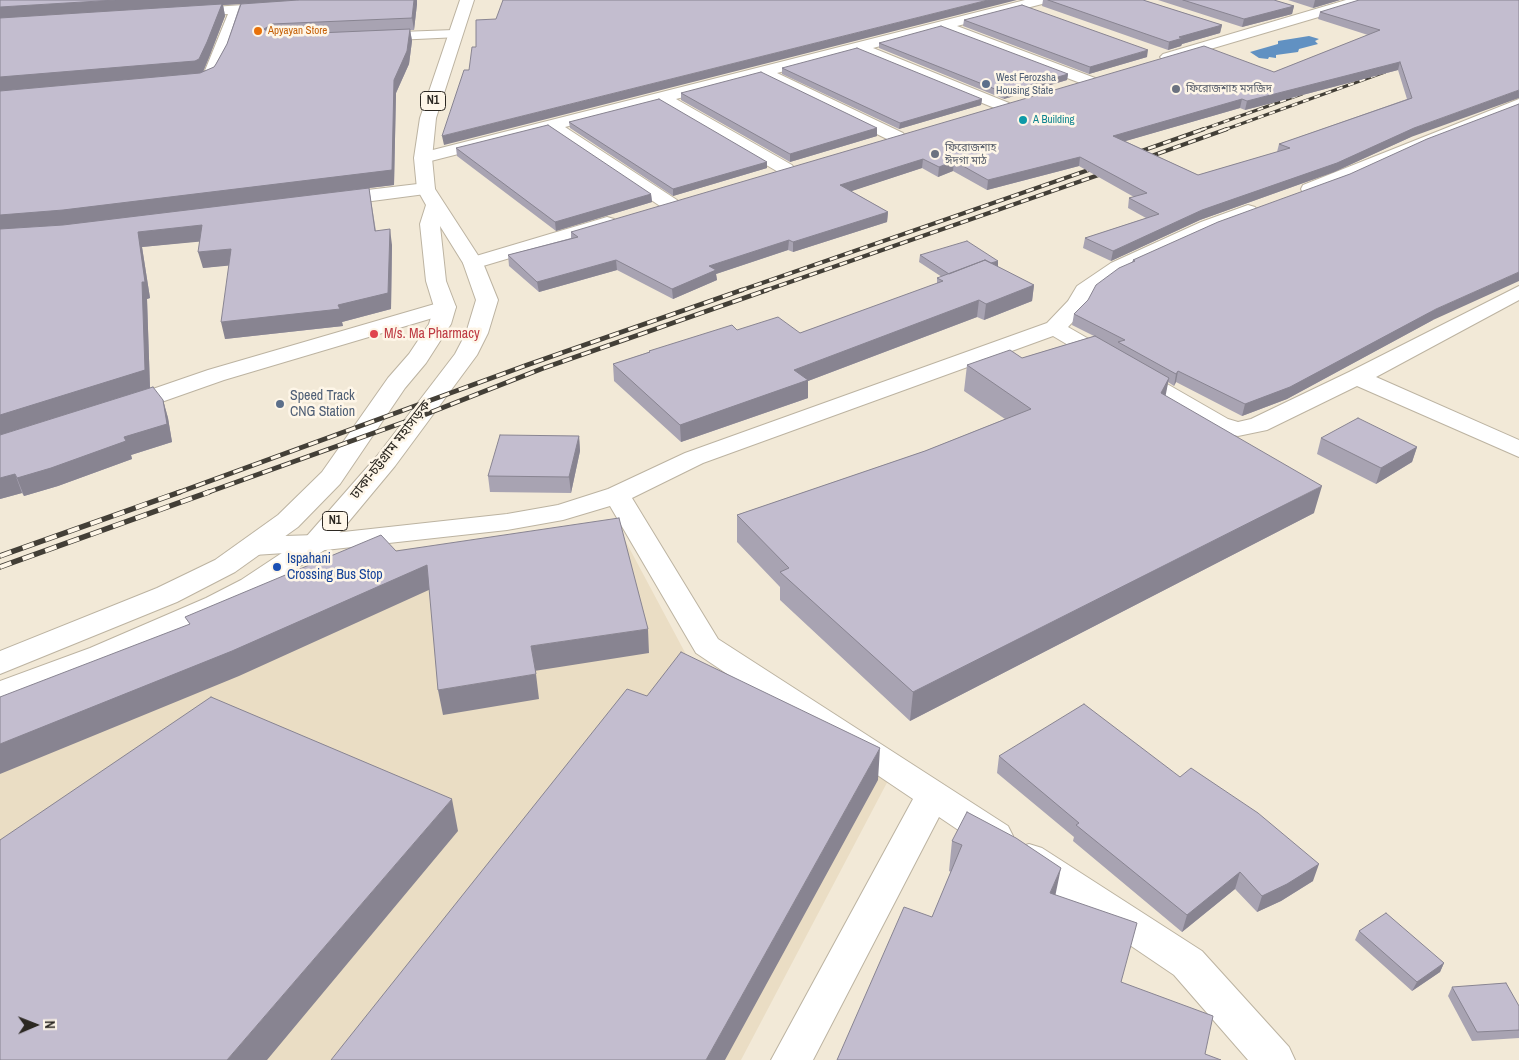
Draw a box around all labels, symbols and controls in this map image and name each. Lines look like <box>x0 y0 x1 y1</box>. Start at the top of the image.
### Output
place label: Apyayan Store <box>268 24 327 38</box>
marker: Apyayan Store <box>252 25 264 37</box>
place label: West Ferozsha Housing State <box>996 71 1056 97</box>
marker: West Ferozsha Housing State <box>980 78 992 90</box>
place label: ফিরোজশাহ মসজিদ <box>1186 82 1272 96</box>
marker: ফিরোজশাহ মসজিদ <box>1170 83 1182 95</box>
road number: N1 <box>420 92 446 110</box>
place label: A Building <box>1033 113 1075 127</box>
marker: A Building <box>1017 114 1029 126</box>
place label: ফিরোজশাহ ঈদগা মাঠ <box>945 141 996 167</box>
marker: ফিরোজশাহ ঈদগা মাঠ <box>929 148 941 160</box>
place label: M/s. Ma Pharmacy <box>384 326 480 342</box>
marker: M/s. Ma Pharmacy <box>368 328 380 340</box>
place label: Speed Track CNG Station <box>290 388 355 421</box>
street label: ঢাকা-চট্টগ্রাম মহাসড়ক <box>347 397 435 503</box>
marker: Speed Track CNG Station <box>274 398 286 410</box>
road number: N1 <box>322 512 348 530</box>
place label: Ispahani Crossing Bus Stop <box>287 551 383 584</box>
marker: Ispahani Crossing Bus Stop <box>271 561 283 573</box>
north arrow <box>10 1000 60 1050</box>
text: N <box>41 1020 59 1029</box>

